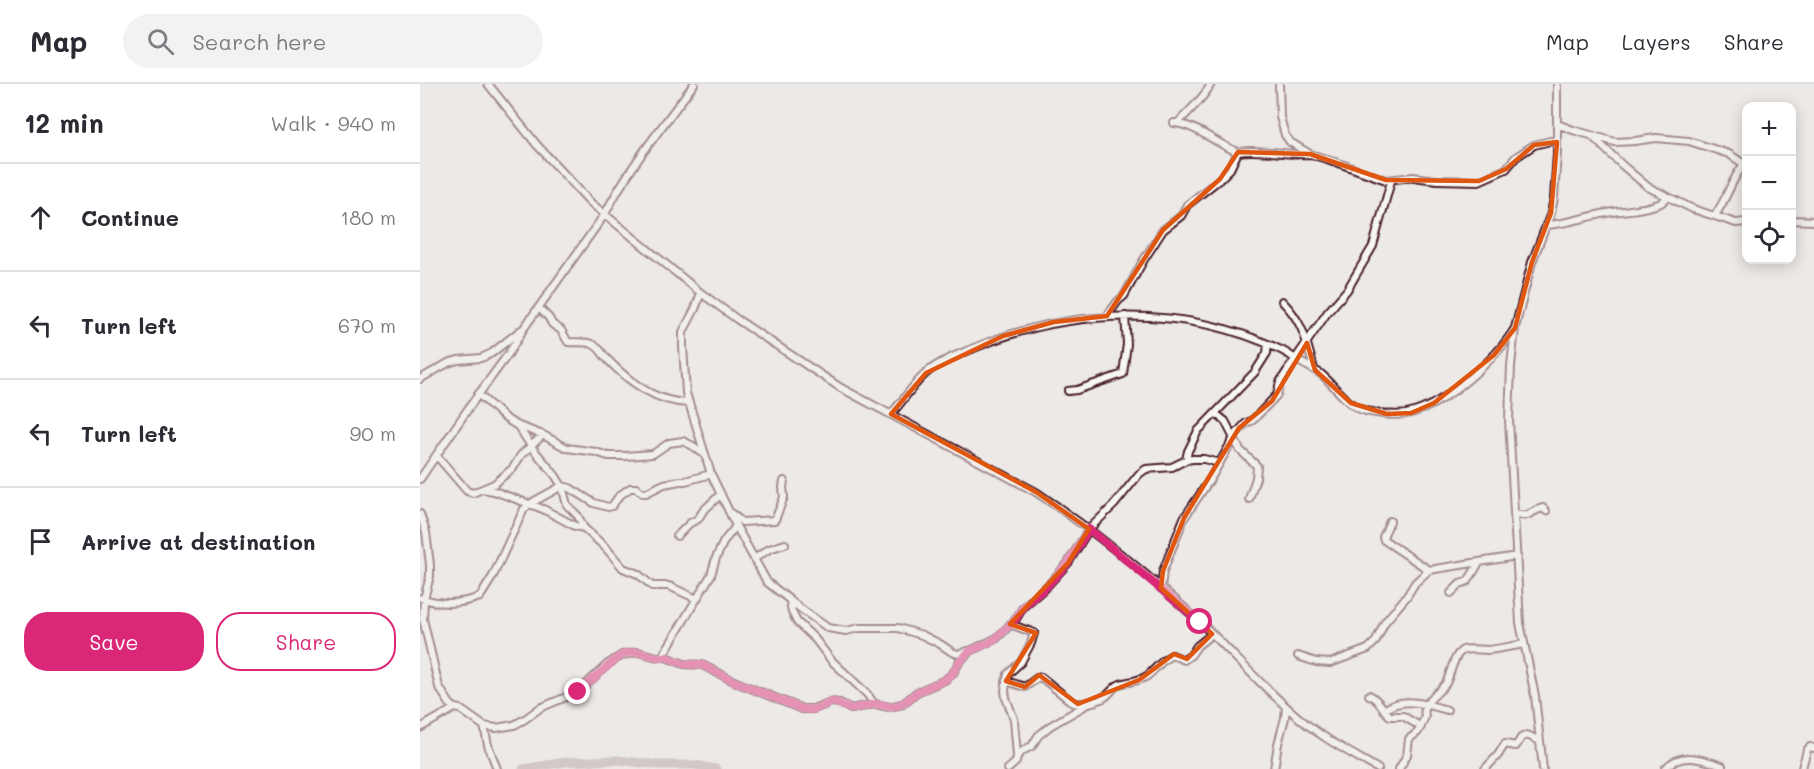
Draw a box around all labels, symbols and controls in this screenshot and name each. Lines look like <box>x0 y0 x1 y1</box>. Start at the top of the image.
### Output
search box <box>123 14 543 68</box>
text: Map <box>30 23 87 59</box>
icon: search <box>144 25 177 58</box>
text: Search here <box>192 27 326 56</box>
text: Map <box>1546 28 1589 55</box>
text: Layers <box>1622 28 1691 55</box>
text: Share <box>1724 28 1784 55</box>
map controls <box>1742 102 1796 264</box>
button: + <box>1742 102 1796 156</box>
text: 12 min <box>24 106 104 140</box>
text: Walk · 940 m <box>271 110 396 136</box>
button: − <box>1742 156 1796 210</box>
icon: ahead <box>24 201 57 234</box>
text: Continue <box>81 203 179 232</box>
text: 180 m <box>340 204 396 230</box>
button: locate <box>1742 210 1796 264</box>
icon: left <box>24 309 57 342</box>
text: Turn left <box>81 311 177 340</box>
text: 670 m <box>338 312 396 338</box>
icon: left <box>24 417 57 450</box>
text: Turn left <box>81 419 177 448</box>
text: 90 m <box>350 420 396 446</box>
icon: arrive <box>24 525 57 558</box>
text: Arrive at destination <box>81 527 316 556</box>
route start <box>1186 608 1212 634</box>
button: Save <box>24 612 204 671</box>
button: Share <box>216 612 396 671</box>
route end <box>564 678 590 704</box>

